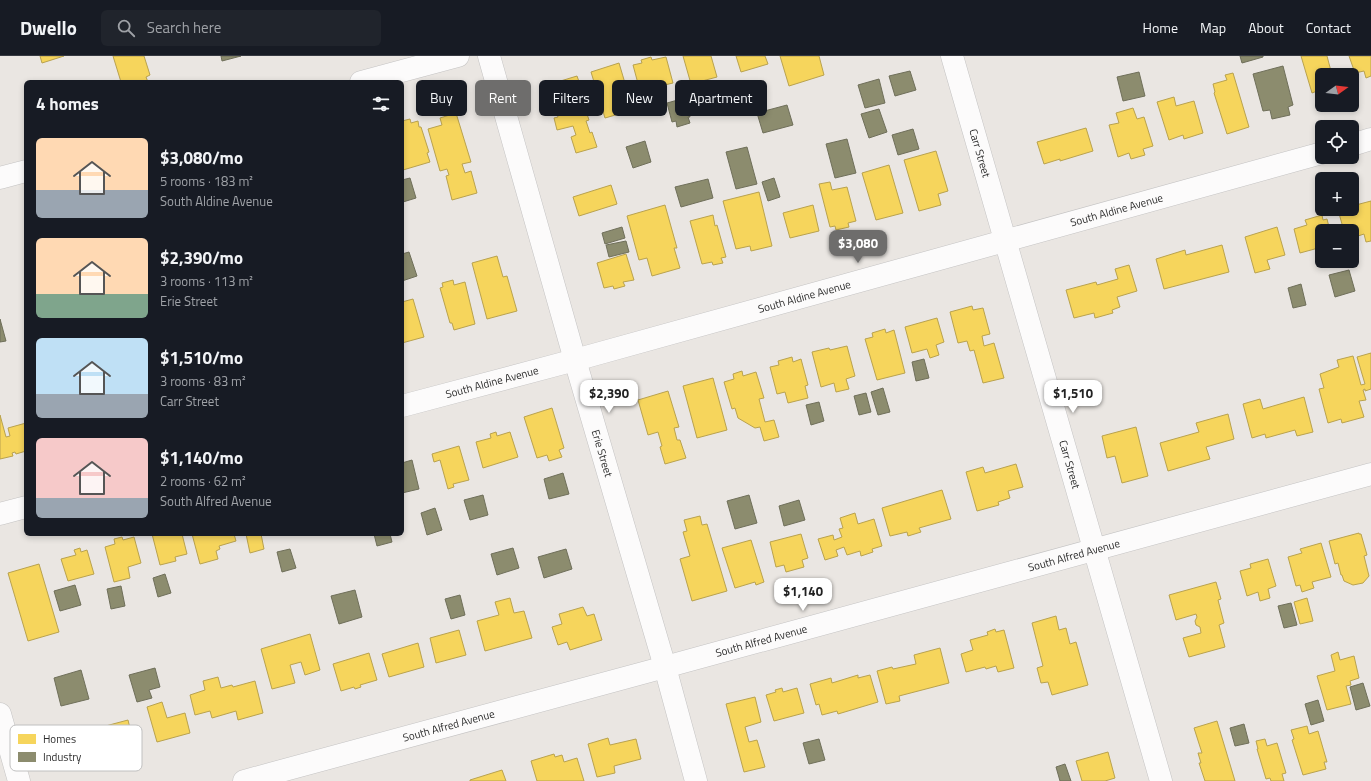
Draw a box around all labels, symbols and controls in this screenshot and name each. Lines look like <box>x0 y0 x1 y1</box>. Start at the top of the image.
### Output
search box <box>101 10 381 46</box>
text: Dwello <box>20 13 77 42</box>
text: Search here <box>147 16 221 39</box>
icon: search <box>115 17 137 39</box>
text: Home <box>1143 17 1178 38</box>
text: Map <box>1200 17 1226 38</box>
text: About <box>1248 17 1284 38</box>
text: Contact <box>1306 17 1351 38</box>
north arrow <box>1315 68 1359 112</box>
map controls <box>1315 68 1359 268</box>
chip: Buy <box>416 80 467 116</box>
chip: Rent <box>475 80 531 116</box>
chip: Filters <box>539 80 604 116</box>
chip: New <box>612 80 667 116</box>
chip: Apartment <box>675 80 767 116</box>
text: 4 homes <box>36 91 99 117</box>
icon: filters <box>370 93 392 115</box>
button: locate <box>1315 120 1359 164</box>
street label: Carr Street <box>965 127 995 179</box>
text: $3,080/mo <box>160 145 243 171</box>
icon: home <box>68 154 116 202</box>
text: 5 rooms · 183 m² <box>160 171 253 191</box>
button: + <box>1315 172 1359 216</box>
street label: South Aldine Avenue <box>1068 189 1165 230</box>
text: South Aldine Avenue <box>160 191 273 211</box>
button: − <box>1315 224 1359 268</box>
pin: $3,080 <box>825 230 891 264</box>
text: $3,080 <box>838 233 878 253</box>
text: $2,390/mo <box>160 245 243 271</box>
icon: home <box>68 254 116 302</box>
text: 3 rooms · 113 m² <box>160 271 253 291</box>
street label: South Aldine Avenue <box>756 276 853 317</box>
text: Erie Street <box>160 291 217 311</box>
text: $1,510/mo <box>160 345 243 371</box>
icon: home <box>68 354 116 402</box>
street label: South Aldine Avenue <box>444 362 541 402</box>
text: 3 rooms · 83 m² <box>160 371 246 391</box>
pin: $2,390 <box>576 380 642 414</box>
pin: $1,510 <box>1040 380 1106 414</box>
text: $2,390 <box>589 383 629 403</box>
text: $1,510 <box>1053 383 1093 403</box>
text: Carr Street <box>160 391 219 411</box>
street label: Erie Street <box>588 428 617 479</box>
street label: Carr Street <box>1055 438 1084 491</box>
text: $1,140/mo <box>160 445 243 471</box>
icon: home <box>68 454 116 502</box>
text: 2 rooms · 62 m² <box>160 471 246 491</box>
text: South Alfred Avenue <box>160 491 272 511</box>
street label: South Alfred Avenue <box>1026 535 1122 575</box>
pin: $1,140 <box>770 578 836 612</box>
text: $1,140 <box>783 581 823 601</box>
street label: South Alfred Avenue <box>714 620 809 661</box>
street label: South Alfred Avenue <box>401 705 497 746</box>
legend <box>10 725 142 771</box>
text: Homes <box>43 731 76 747</box>
text: Industry <box>43 749 82 765</box>

